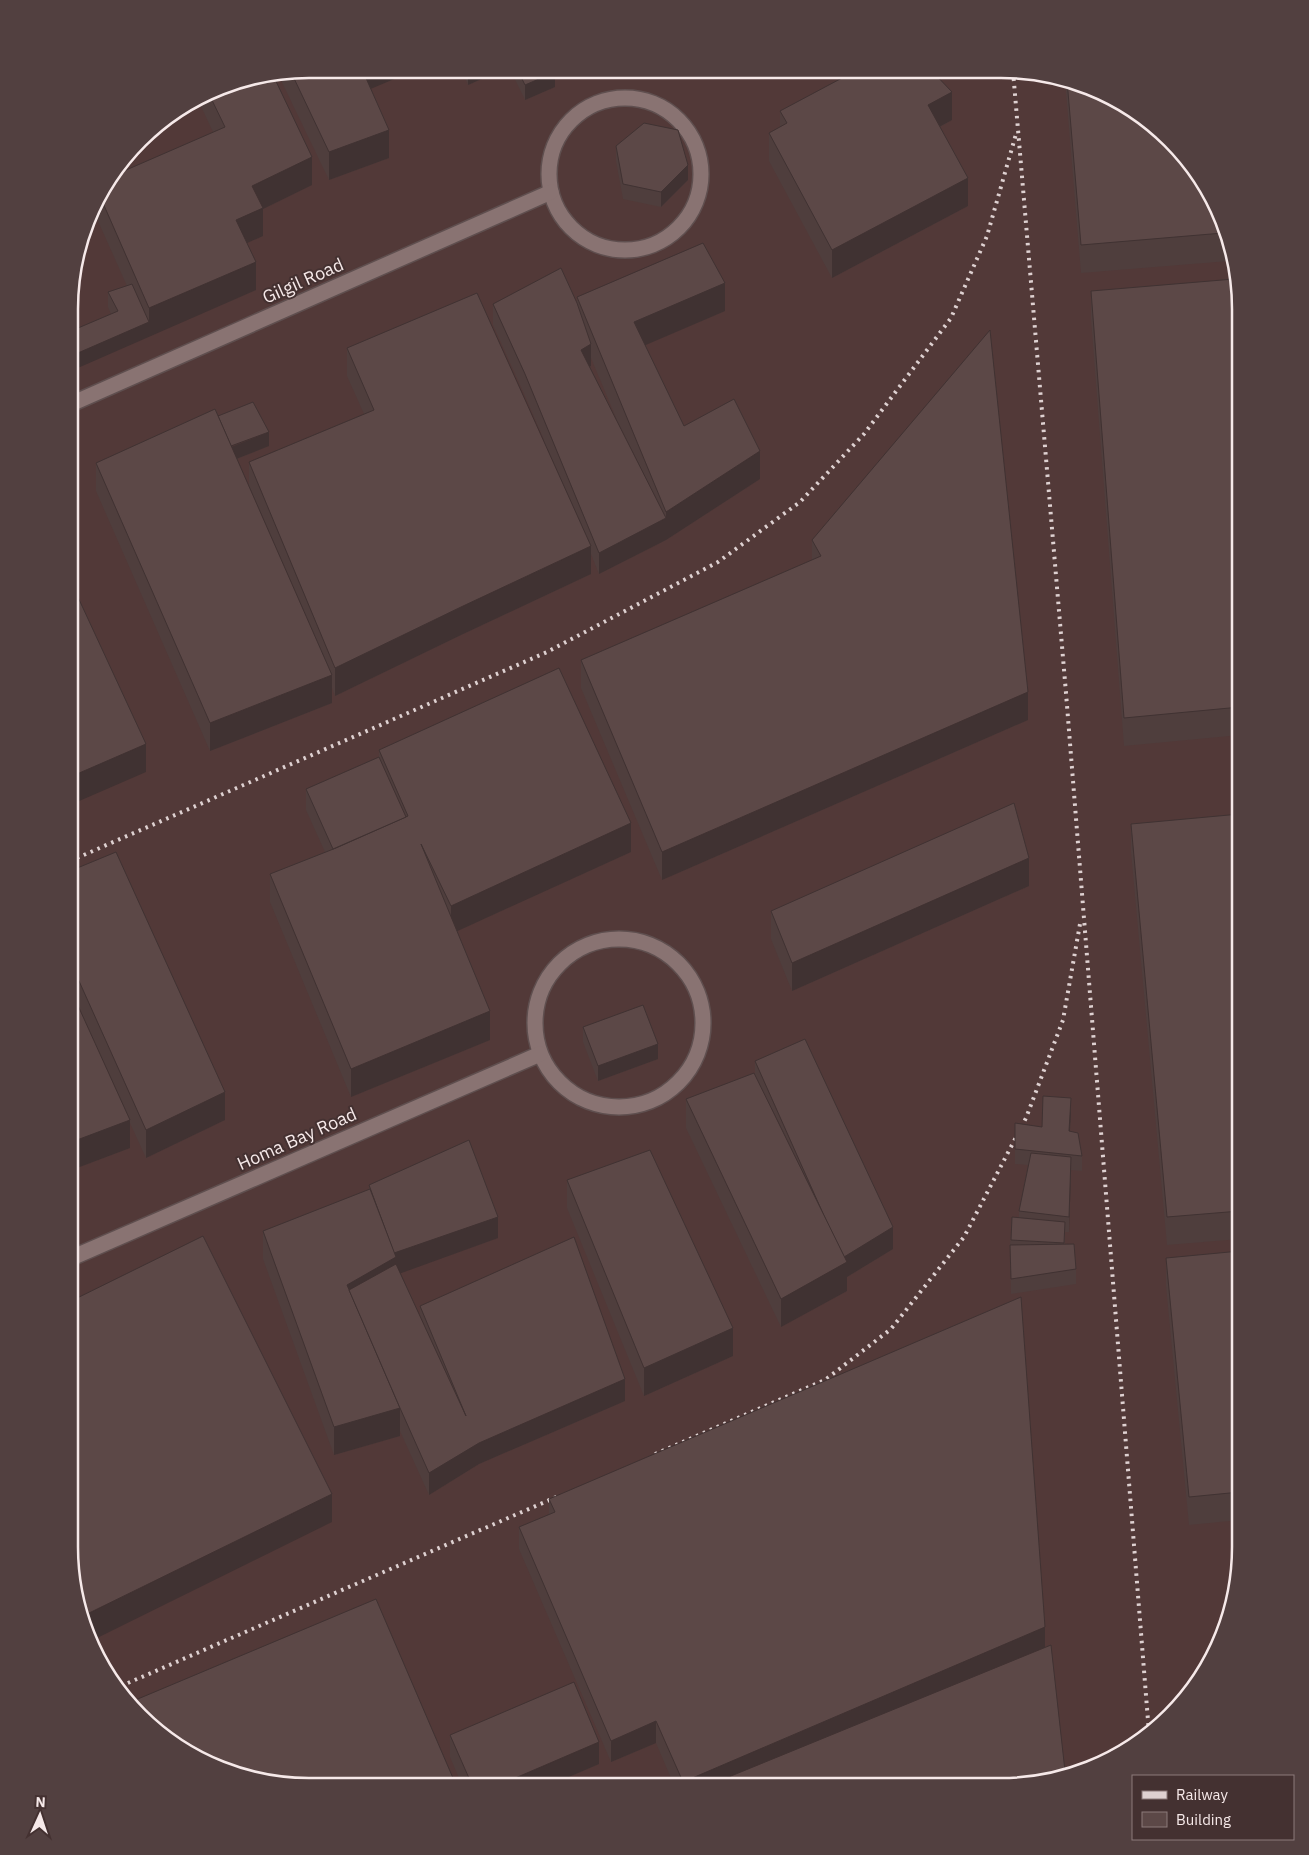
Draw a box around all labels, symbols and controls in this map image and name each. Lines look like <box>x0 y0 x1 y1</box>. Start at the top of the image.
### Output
street label: Gilgil Road <box>259 252 347 309</box>
street label: Homa Bay Road <box>234 1102 360 1175</box>
legend <box>1132 1775 1294 1840</box>
text: Railway <box>1176 1785 1229 1804</box>
north arrow <box>15 1790 65 1840</box>
text: N <box>35 1793 46 1811</box>
text: Building <box>1176 1810 1231 1829</box>

